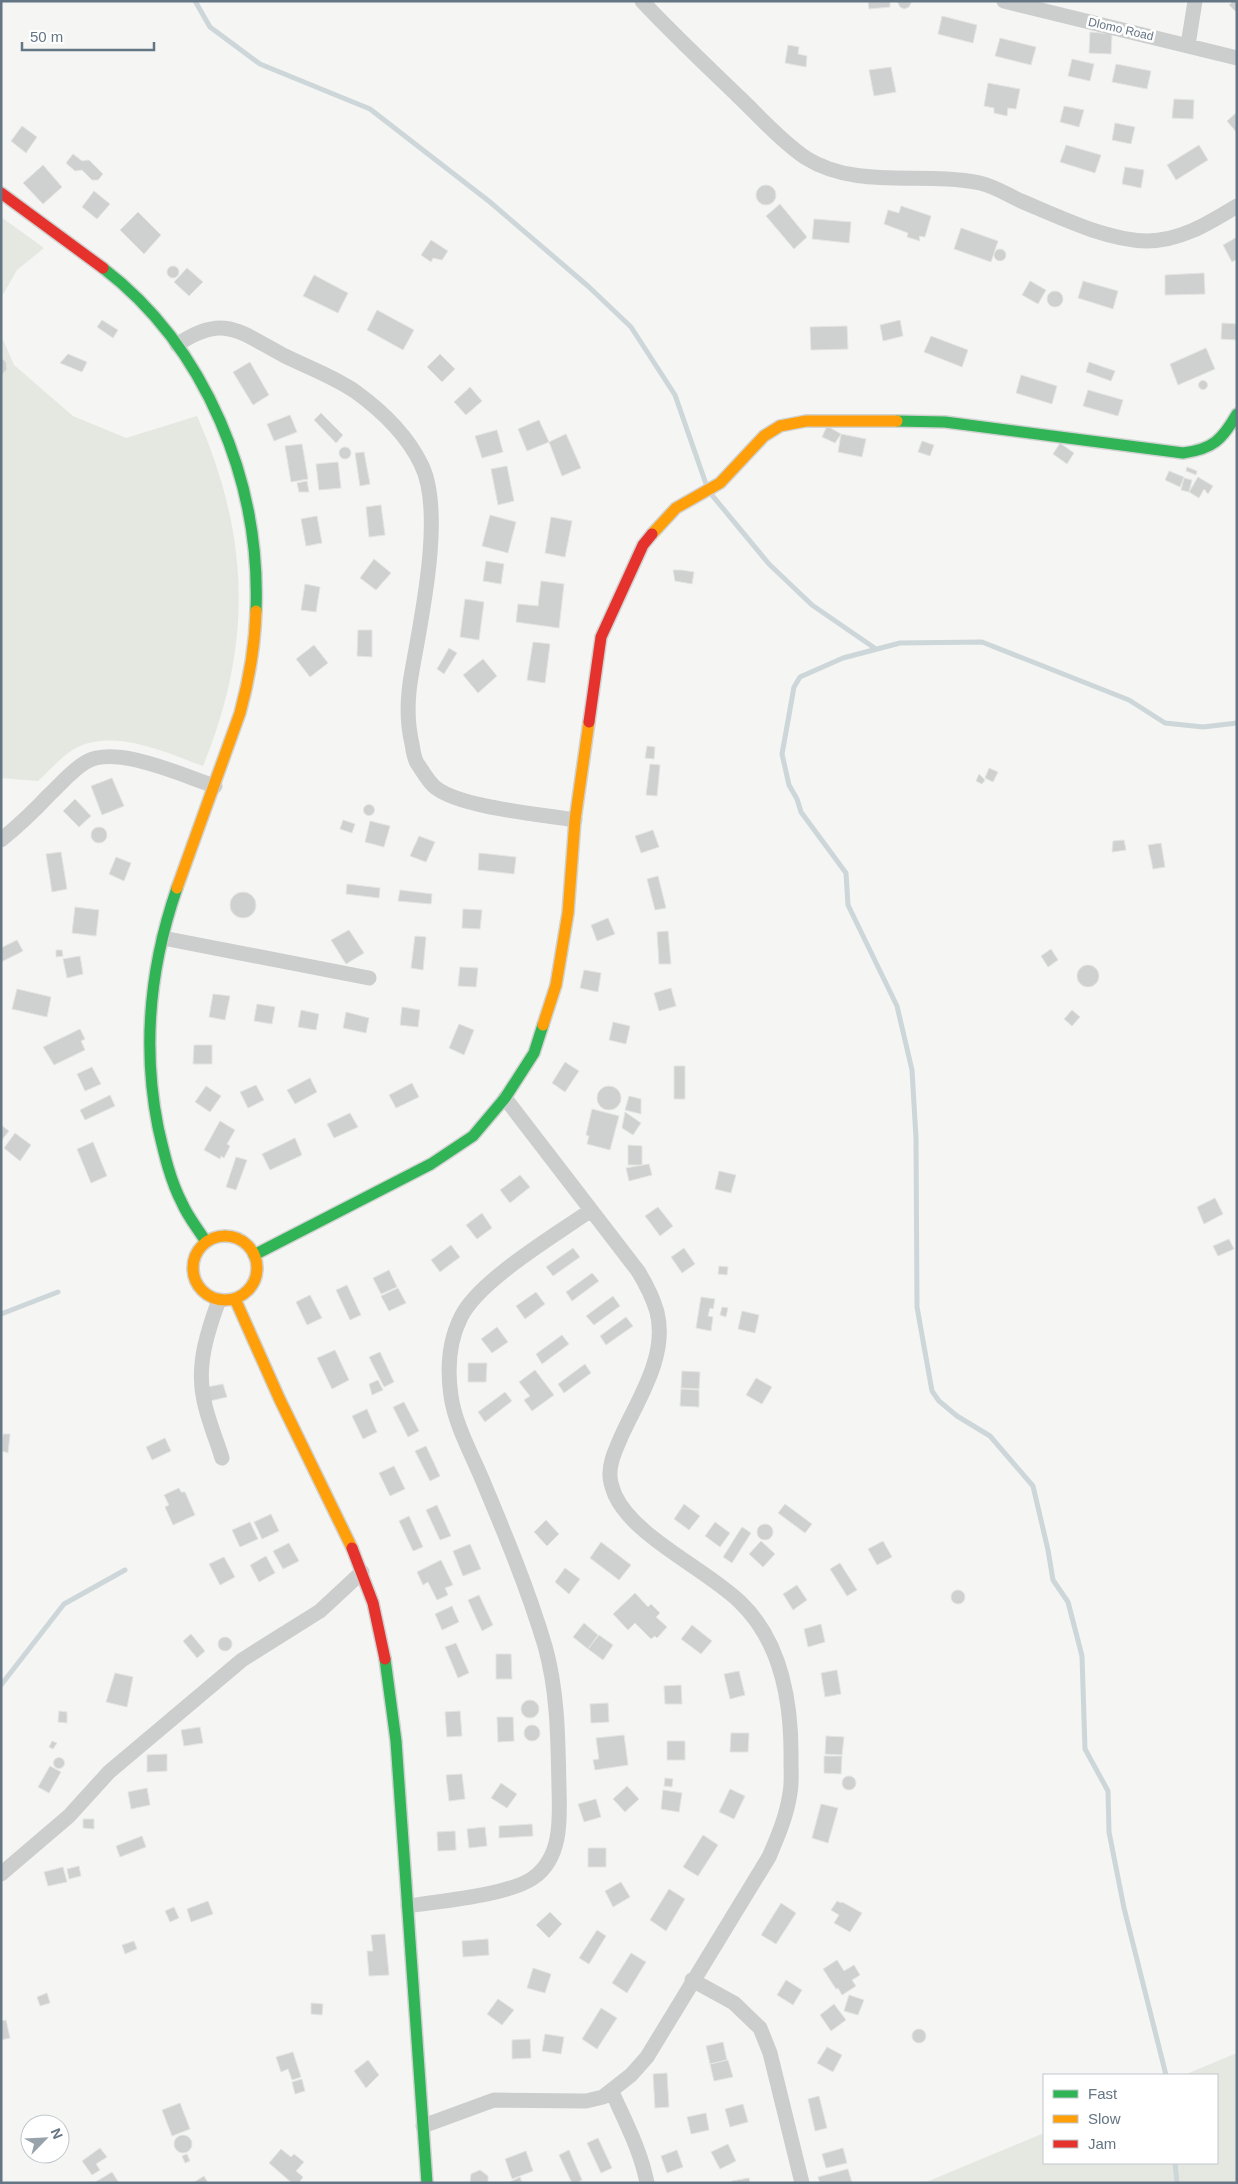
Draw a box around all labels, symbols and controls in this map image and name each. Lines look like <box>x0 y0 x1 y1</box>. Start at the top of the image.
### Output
street label: Dlomo Road <box>1087 15 1155 43</box>
scale bar <box>22 20 155 52</box>
text: 50 m <box>30 28 63 45</box>
legend <box>1043 2074 1218 2164</box>
text: Fast <box>1088 2085 1118 2102</box>
text: Slow <box>1088 2110 1121 2127</box>
north arrow <box>20 2114 70 2164</box>
text: N <box>48 2126 66 2142</box>
text: Jam <box>1088 2135 1116 2152</box>

